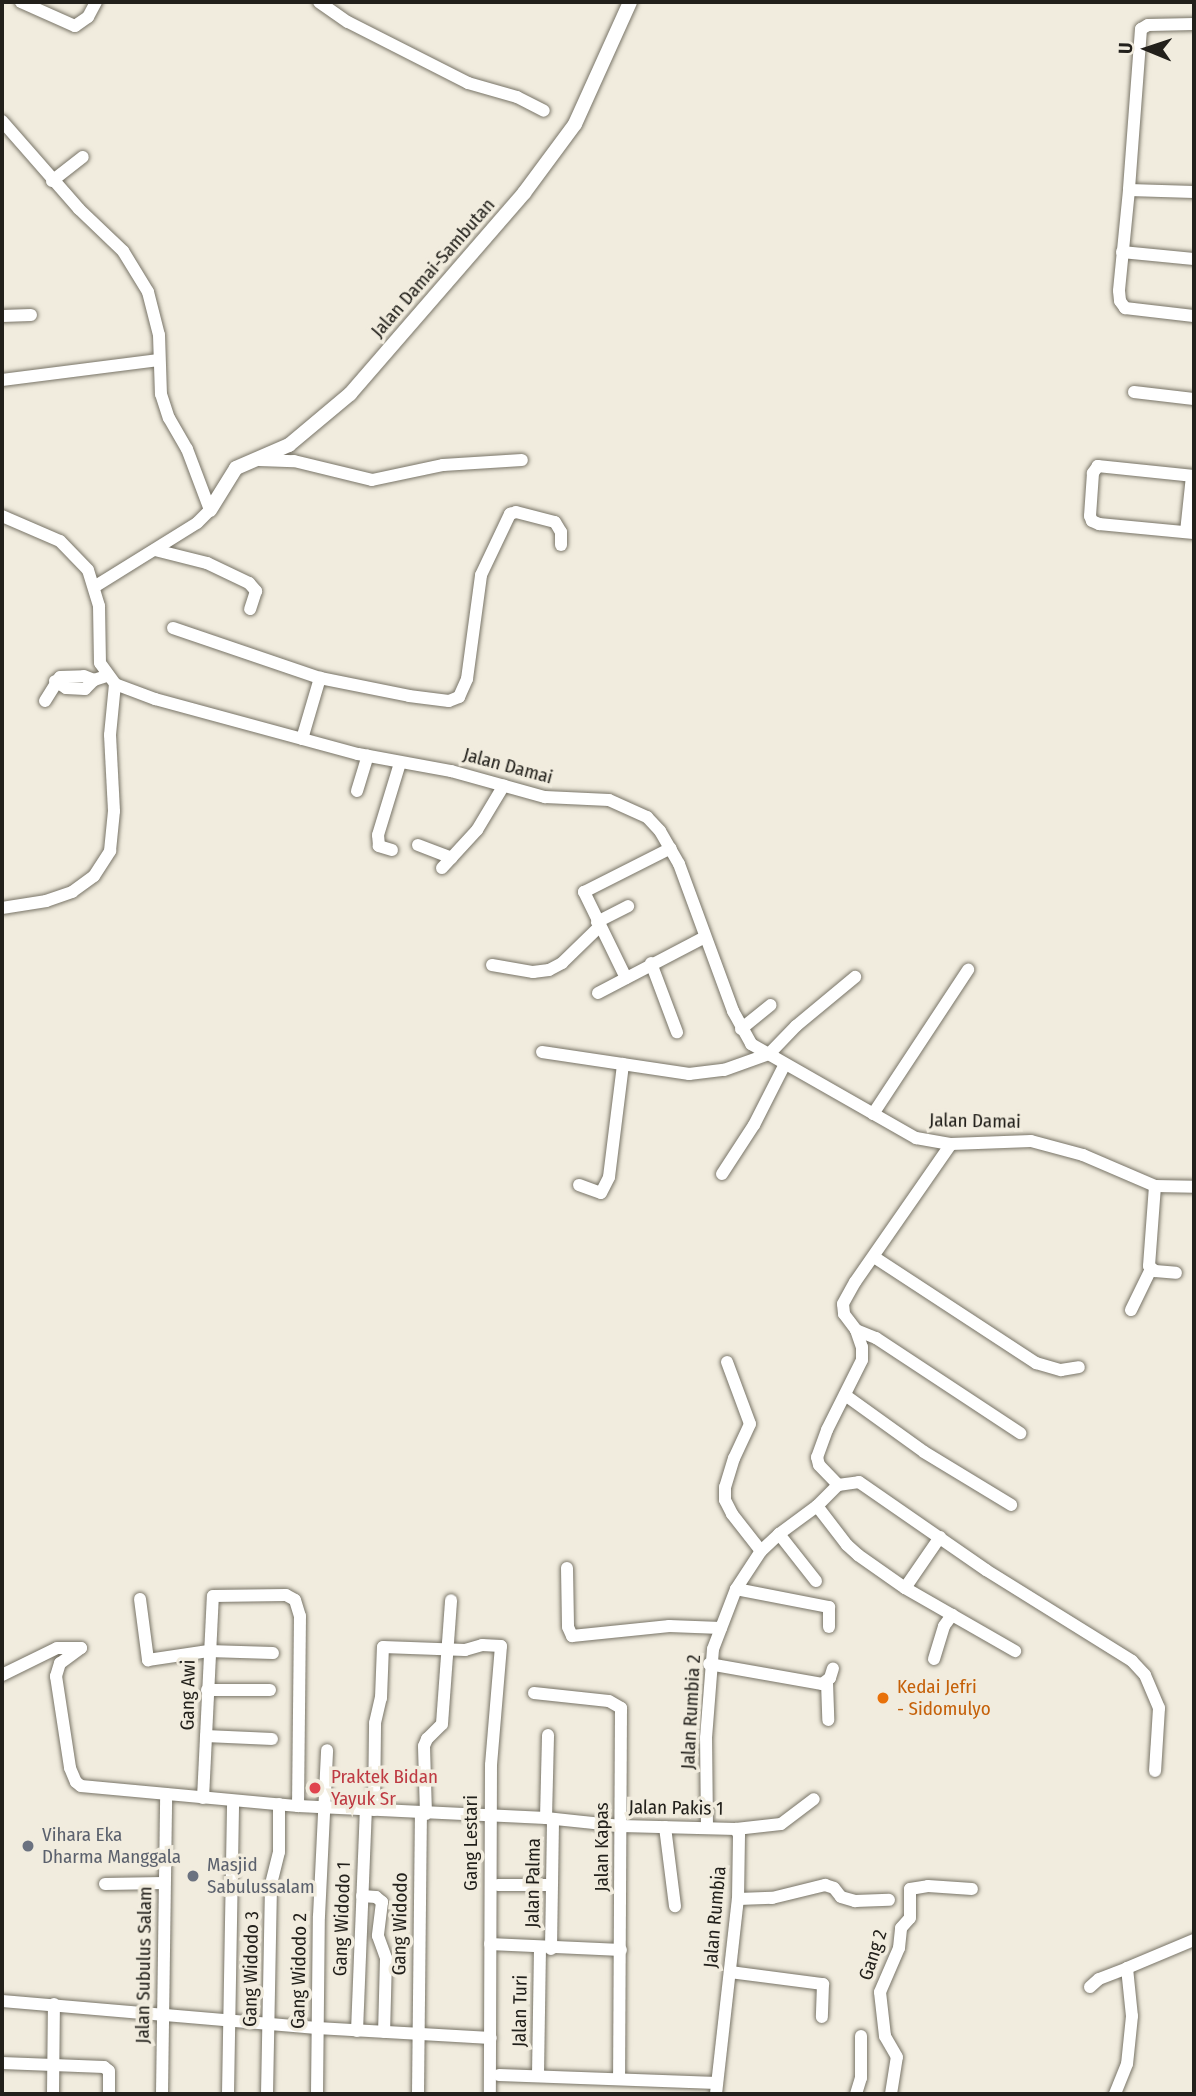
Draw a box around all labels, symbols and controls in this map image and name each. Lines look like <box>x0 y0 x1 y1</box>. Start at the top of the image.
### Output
north arrow <box>1112 14 1182 84</box>
text: U <box>1114 42 1137 54</box>
street label: Jalan Damai-Sambutan <box>366 194 500 342</box>
street label: Jalan Damai <box>461 743 555 789</box>
street label: Jalan Damai <box>929 1109 1021 1133</box>
street label: Jalan Rumbia 2 <box>677 1654 705 1770</box>
street label: Gang Awi <box>176 1659 200 1731</box>
place label: Kedai Jefri - Sidomulyo <box>897 1676 991 1720</box>
marker: Kedai Jefri - Sidomulyo <box>875 1690 891 1706</box>
place label: Praktek Bidan Yayuk Sr <box>331 1766 438 1810</box>
marker: Praktek Bidan Yayuk Sr <box>305 1778 325 1798</box>
street label: Gang Lestari <box>460 1795 482 1891</box>
street label: Jalan Pakis 1 <box>628 1796 724 1820</box>
street label: Jalan Kapas <box>591 1802 613 1892</box>
place label: Vihara Eka Dharma Manggala <box>42 1824 181 1868</box>
marker: Vihara Eka Dharma Manggala <box>20 1838 36 1854</box>
street label: Jalan Palma <box>521 1838 545 1928</box>
place label: Masjid Sabulussalam <box>207 1854 315 1898</box>
street label: Gang Widodo 1 <box>329 1861 355 1977</box>
street label: Jalan Rumbia <box>699 1865 731 1969</box>
marker: Masjid Sabulussalam <box>185 1868 201 1884</box>
street label: Gang Widodo <box>388 1872 412 1976</box>
street label: Jalan Subulus Salam <box>131 1886 157 2044</box>
street label: Gang Widodo 3 <box>239 1911 263 2027</box>
street label: Gang Widodo 2 <box>287 1913 311 2029</box>
street label: Gang 2 <box>854 1927 892 1983</box>
street label: Jalan Turi <box>508 1975 532 2047</box>

